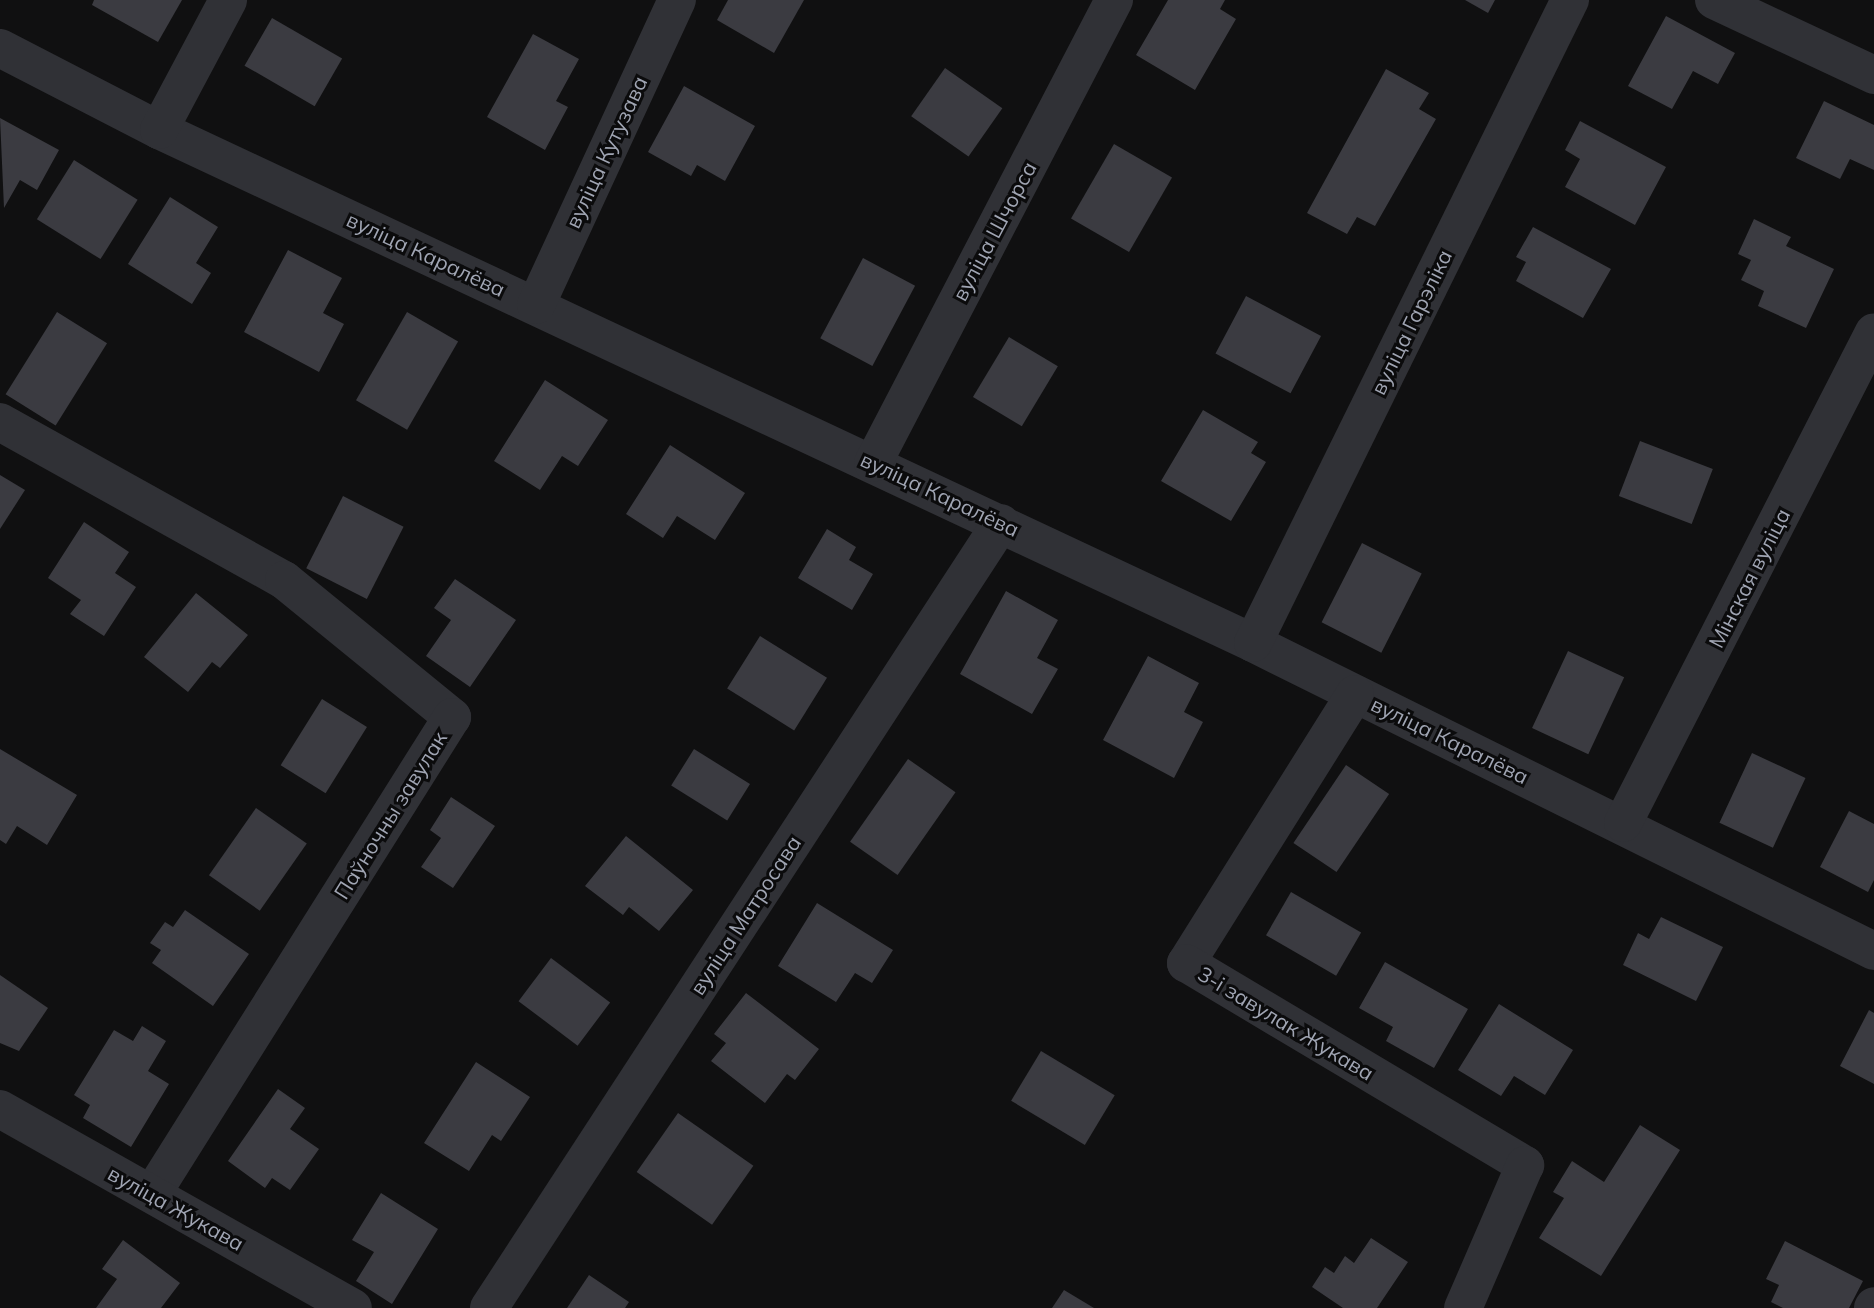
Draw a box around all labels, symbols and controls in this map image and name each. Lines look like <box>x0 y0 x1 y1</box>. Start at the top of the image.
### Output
street label: вуліца Кутузава <box>560 72 652 232</box>
street label: вуліца Шчорса <box>947 157 1041 305</box>
street label: вуліца Каралёва <box>343 206 509 302</box>
street label: вуліца Гарэліка <box>1365 246 1457 398</box>
street label: вуліца Каралёва <box>857 446 1023 542</box>
street label: Мінская вуліца <box>1703 504 1795 652</box>
street label: вуліца Каралёва <box>1367 691 1533 789</box>
street label: Паўночны завулак <box>328 727 452 903</box>
street label: вуліца Матросава <box>684 831 806 999</box>
street label: 3-і завулак Жукава <box>1194 961 1378 1085</box>
street label: вуліца Жукава <box>104 1160 248 1256</box>

